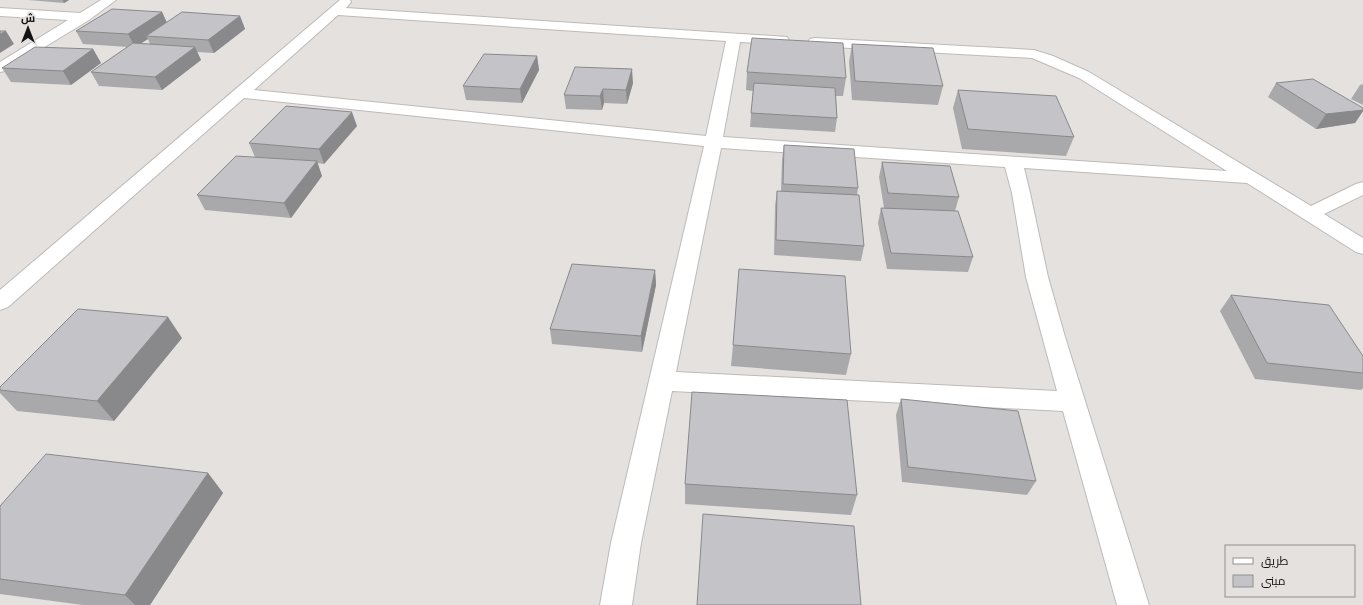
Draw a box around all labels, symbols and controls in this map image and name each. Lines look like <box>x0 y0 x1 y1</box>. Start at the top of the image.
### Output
north arrow <box>8 8 48 48</box>
text: ش <box>21 11 35 25</box>
legend <box>1225 545 1355 597</box>
text: طريق <box>1261 553 1289 568</box>
text: مبنى <box>1261 573 1286 588</box>

